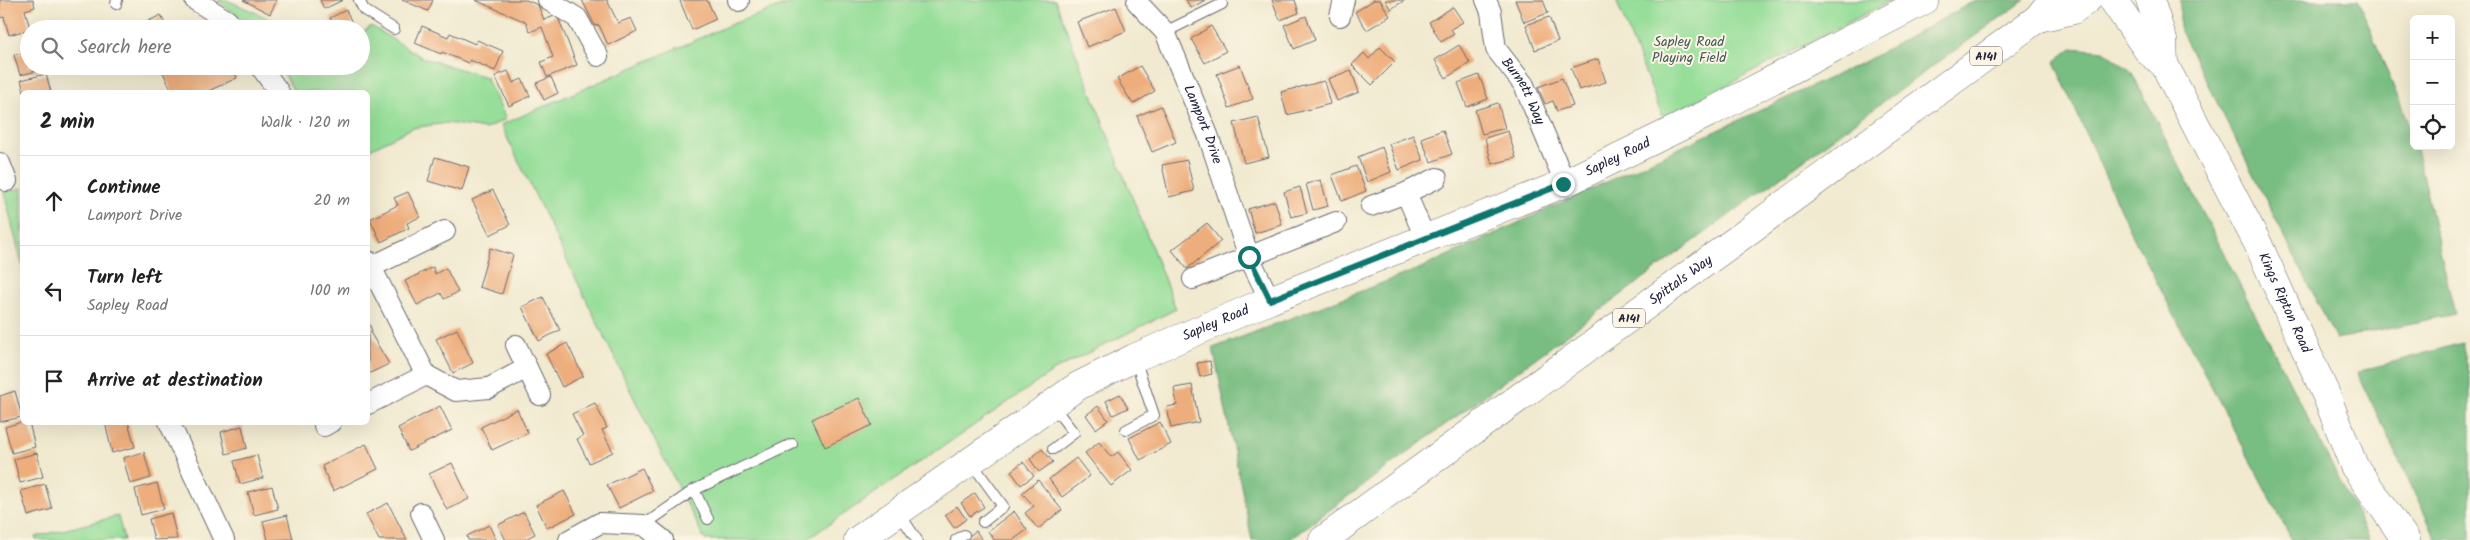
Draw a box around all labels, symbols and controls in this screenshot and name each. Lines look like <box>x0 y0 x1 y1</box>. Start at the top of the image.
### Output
map controls <box>2410 15 2455 150</box>
button: + <box>2410 15 2455 60</box>
search box <box>20 20 370 75</box>
park label: Sapley Road Playing Field <box>1652 31 1727 69</box>
text: Search here <box>78 33 172 63</box>
icon: search <box>38 34 66 62</box>
road number: A141 <box>1970 46 2002 66</box>
street label: Burnett Way <box>1496 53 1551 129</box>
button: − <box>2410 60 2455 105</box>
street label: Lamport Drive <box>1177 82 1228 168</box>
button: locate <box>2410 105 2455 150</box>
text: 2 min <box>40 106 95 139</box>
text: Walk · 120 m <box>260 110 350 135</box>
street label: Sapley Road <box>1581 132 1655 183</box>
text: Continue <box>87 173 160 203</box>
route end <box>1552 173 1575 196</box>
icon: ahead <box>40 187 68 215</box>
text: 20 m <box>314 188 350 213</box>
text: Lamport Drive <box>87 203 182 228</box>
route start <box>1238 246 1261 269</box>
street label: Spittals Way <box>1644 249 1717 311</box>
street label: Kings Ripton Road <box>2252 249 2317 358</box>
text: Turn left <box>87 263 162 293</box>
icon: left <box>40 277 68 305</box>
text: 100 m <box>310 278 350 303</box>
text: Sapley Road <box>87 293 168 318</box>
street label: Sapley Road <box>1179 299 1254 347</box>
road number: A141 <box>1613 308 1645 328</box>
text: Arrive at destination <box>87 366 263 396</box>
icon: arrive <box>40 367 68 395</box>

